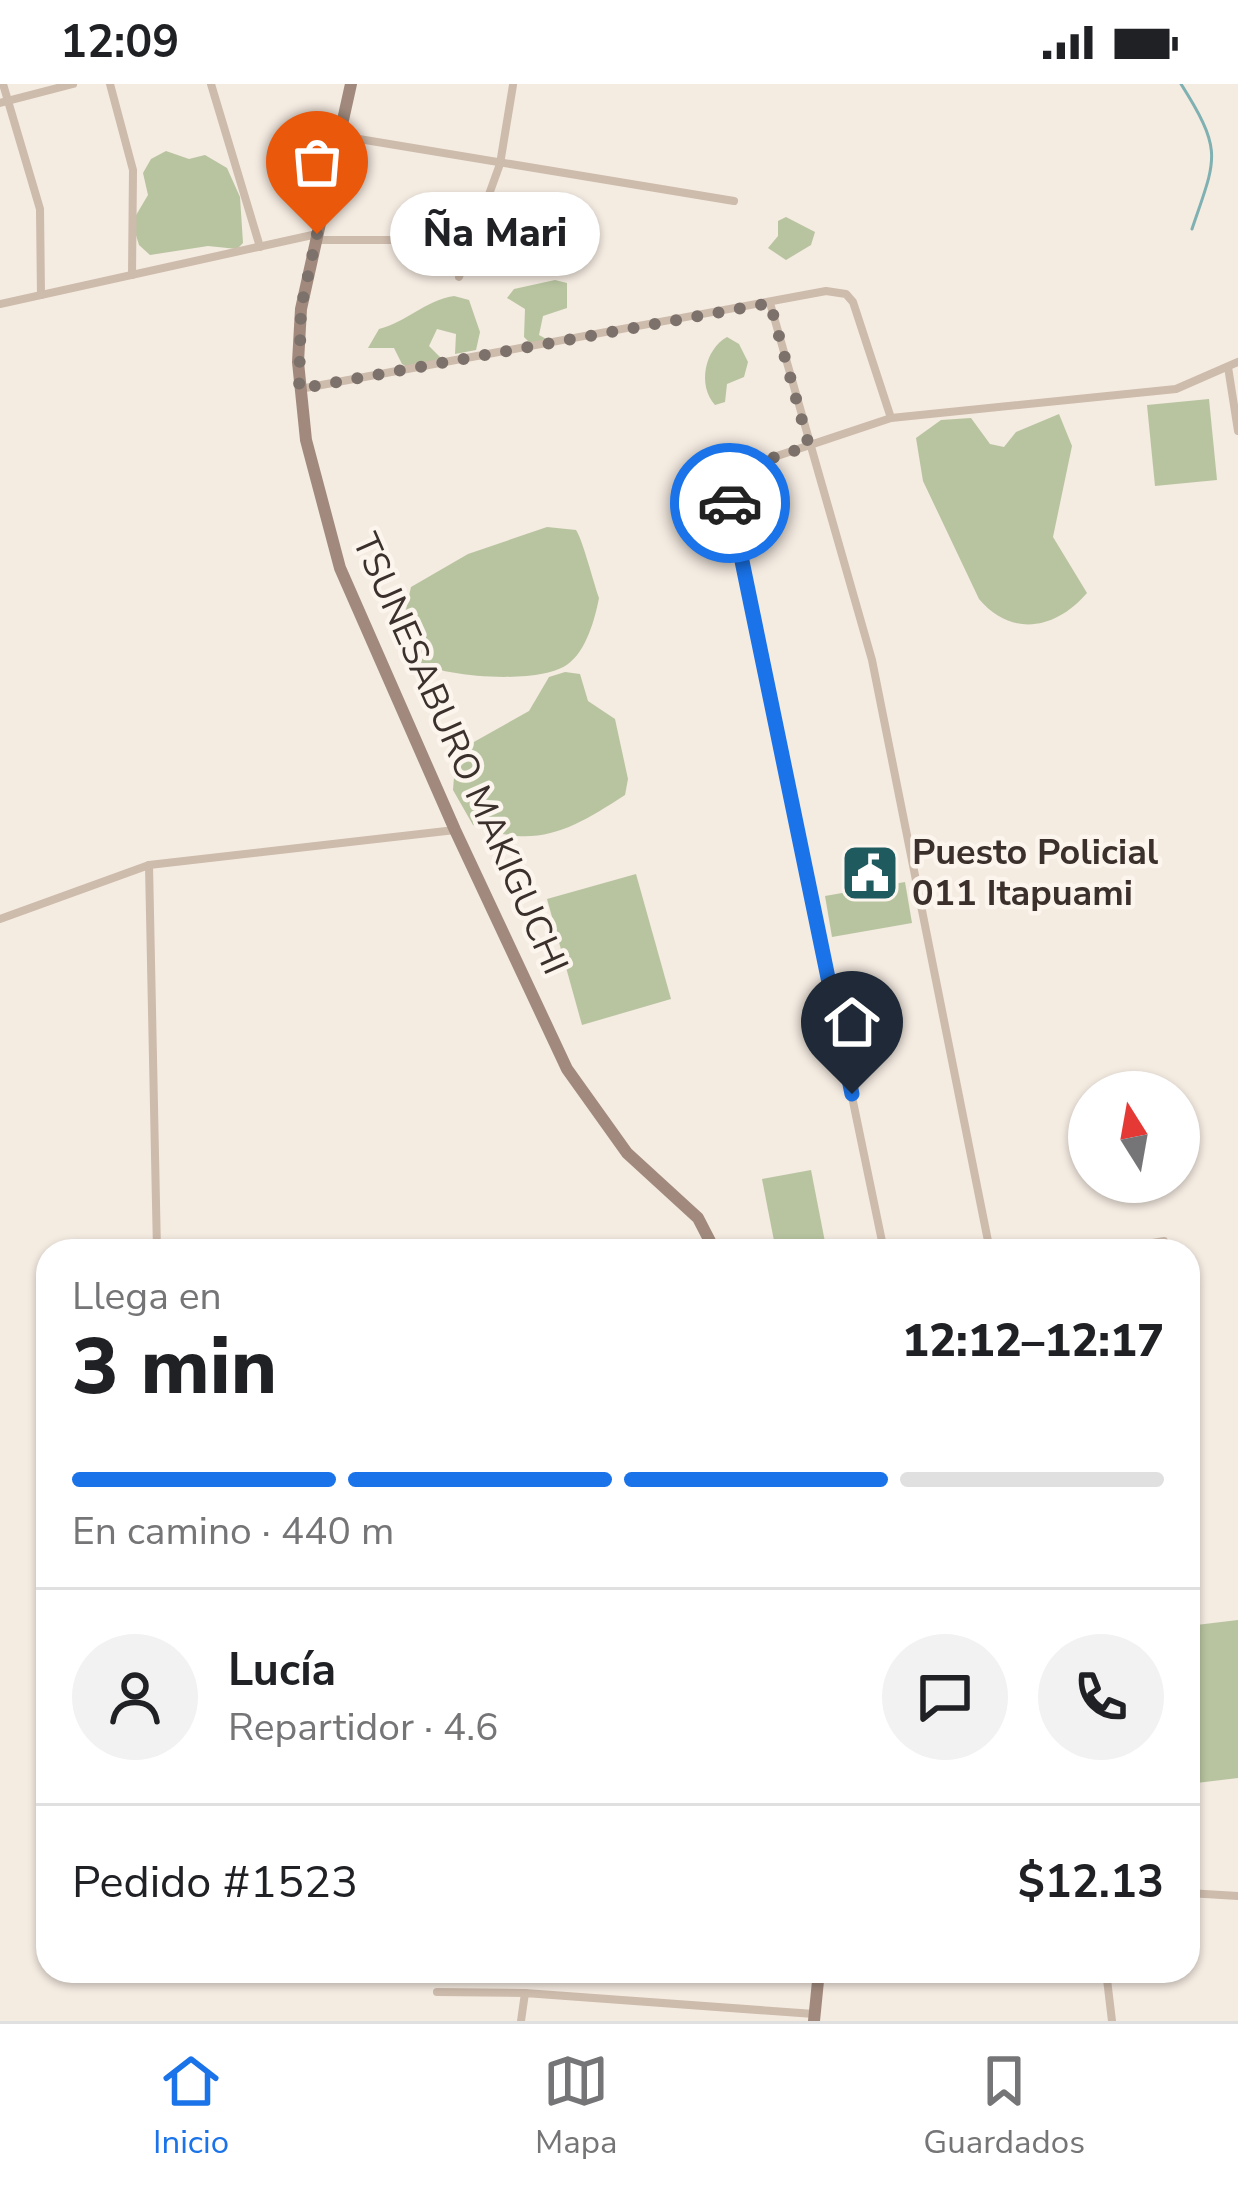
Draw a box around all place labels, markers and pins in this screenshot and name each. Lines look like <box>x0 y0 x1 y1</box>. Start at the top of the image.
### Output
pin <box>266 111 368 234</box>
callout: Ña Mari <box>389 192 599 276</box>
place label: Puesto Policial 011 Itapuami <box>912 828 1159 918</box>
public building icon: Puesto Policial 011 Itapuami <box>839 842 901 904</box>
pin <box>801 971 903 1094</box>

